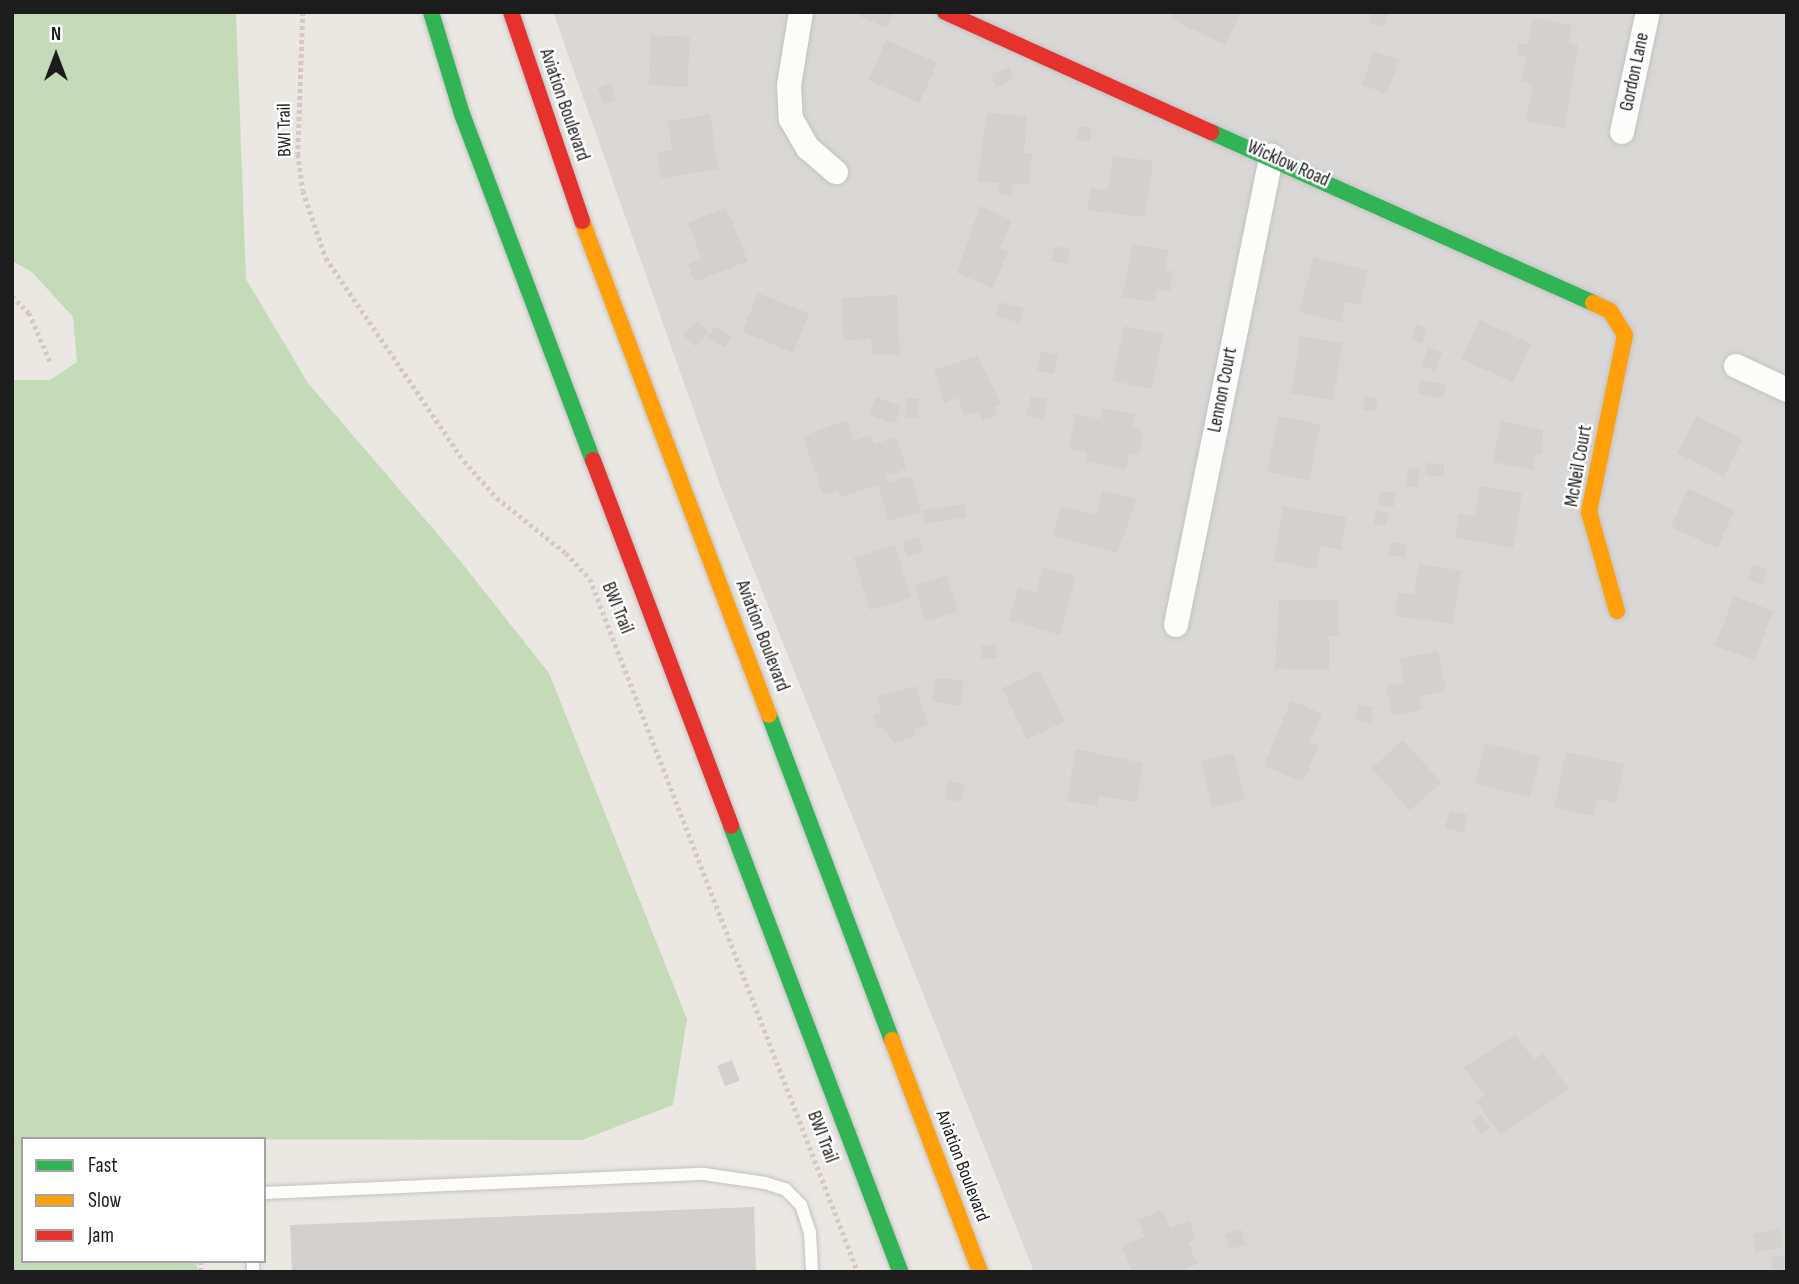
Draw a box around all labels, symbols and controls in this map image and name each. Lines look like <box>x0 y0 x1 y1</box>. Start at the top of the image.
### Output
north arrow <box>21 21 91 91</box>
text: N <box>51 23 61 46</box>
street label: Gordon Lane <box>1616 31 1654 113</box>
street label: Aviation Boulevard <box>534 46 594 164</box>
street label: BWI Trail <box>273 103 297 157</box>
street label: Wicklow Road <box>1243 136 1333 192</box>
street label: Lennon Court <box>1204 346 1242 434</box>
street label: McNeil Court <box>1561 423 1597 509</box>
street label: Aviation Boulevard <box>730 577 794 695</box>
street label: BWI Trail <box>596 579 638 637</box>
street label: Aviation Boulevard <box>930 1107 994 1225</box>
street label: BWI Trail <box>802 1108 842 1166</box>
legend <box>21 1137 266 1263</box>
text: Fast <box>88 1153 118 1178</box>
text: Slow <box>88 1188 121 1213</box>
text: Jam <box>88 1223 114 1248</box>

